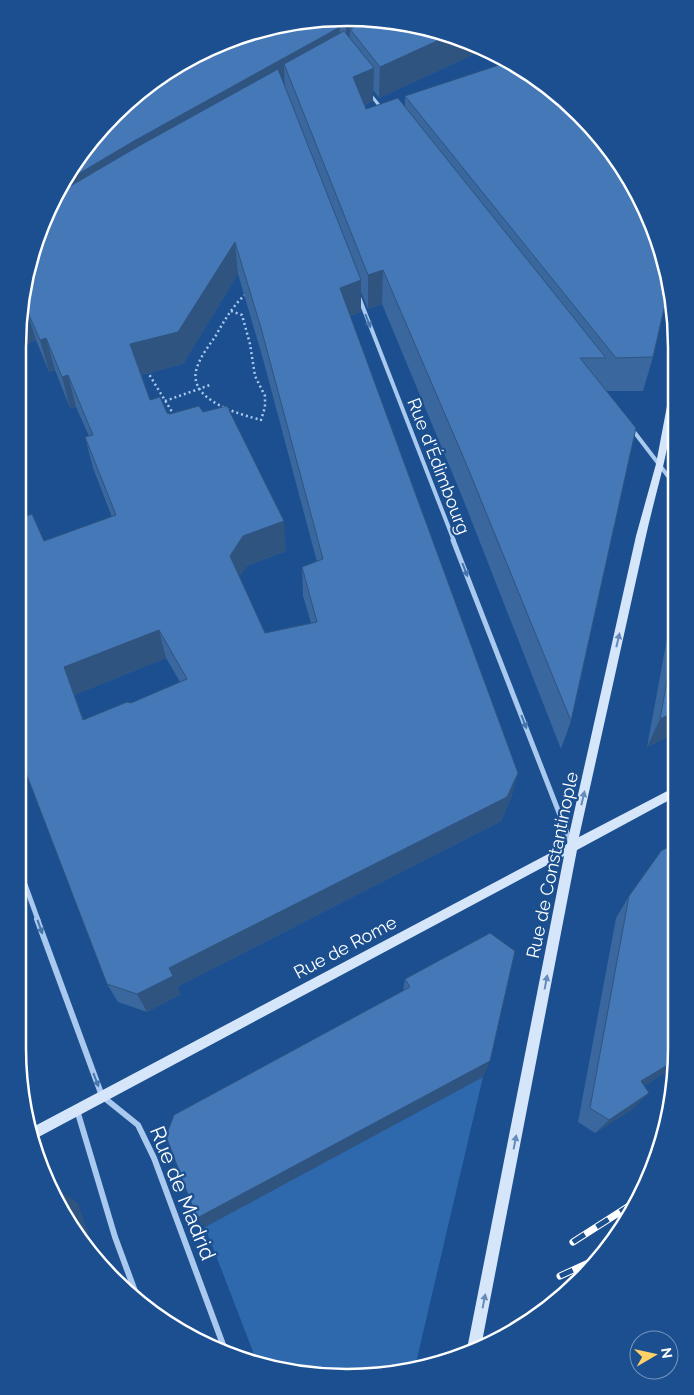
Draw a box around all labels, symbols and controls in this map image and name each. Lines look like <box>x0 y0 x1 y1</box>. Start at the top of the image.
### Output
one-way arrow <box>364 314 372 329</box>
street label: Rue d'Édimbourg <box>403 395 476 537</box>
one-way arrow <box>462 563 469 578</box>
one-way arrow <box>614 632 622 647</box>
one-way arrow <box>520 715 528 730</box>
street label: Rue de Constantinople <box>522 769 582 960</box>
one-way arrow <box>579 791 587 806</box>
street label: Rue de Rome <box>290 911 400 983</box>
one-way arrow <box>36 920 44 935</box>
one-way arrow <box>542 974 550 990</box>
one-way arrow <box>92 1073 100 1088</box>
street label: Rue de Madrid <box>145 1122 221 1264</box>
one-way arrow <box>511 1133 519 1149</box>
one-way arrow <box>480 1293 488 1309</box>
north arrow <box>629 1330 679 1380</box>
text: N <box>658 1346 676 1359</box>

